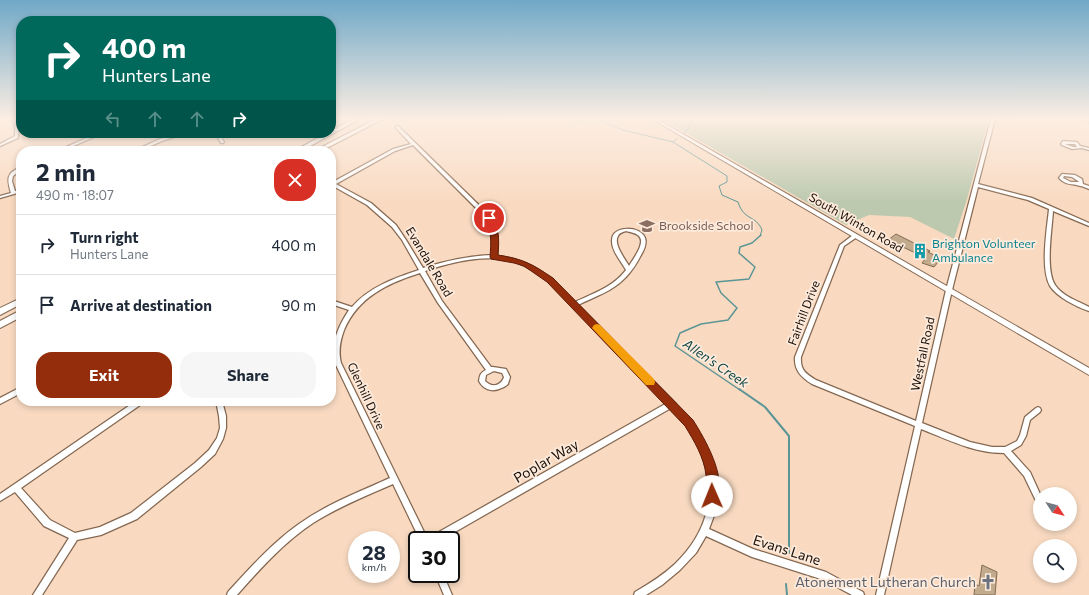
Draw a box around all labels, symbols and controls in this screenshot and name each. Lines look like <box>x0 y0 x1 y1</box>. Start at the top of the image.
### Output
text: 400 m <box>102 30 186 64</box>
icon: right <box>36 32 88 84</box>
text: Hunters Lane <box>102 64 211 86</box>
icon: left <box>102 108 124 130</box>
icon: ahead <box>144 108 166 130</box>
icon: ahead <box>186 108 208 130</box>
icon: right <box>228 108 250 130</box>
text: 2 min <box>36 157 96 186</box>
button: close <box>274 159 316 201</box>
text: 490 m · 18:07 <box>36 187 114 203</box>
street label: South Winton Road <box>807 189 906 255</box>
pin <box>472 201 506 235</box>
icon: arrive <box>478 207 500 229</box>
school or university icon: Brookside School <box>638 217 656 235</box>
place label: Brookside School <box>659 218 754 232</box>
street label: Evandale Road <box>404 224 456 299</box>
text: Turn right <box>70 228 139 246</box>
icon: right <box>36 234 58 256</box>
text: 400 m <box>271 236 316 254</box>
place label: Brighton Volunteer Ambulance <box>932 236 1036 264</box>
building icon: Brighton Volunteer Ambulance <box>911 242 929 260</box>
text: Hunters Lane <box>70 246 148 262</box>
street label: Fairhill Drive <box>784 278 822 347</box>
icon: arrive <box>36 294 58 316</box>
text: Arrive at destination <box>70 296 212 314</box>
text: 90 m <box>281 296 316 314</box>
street label: Westfall Road <box>907 315 937 392</box>
water label: Allen's Creek <box>679 335 753 391</box>
button: Exit <box>36 352 172 398</box>
button: Share <box>180 352 316 398</box>
street label: Glenhill Drive <box>345 360 389 431</box>
street label: Poplar Way <box>510 435 581 486</box>
position arrow <box>691 475 733 517</box>
north arrow <box>1033 487 1077 531</box>
map controls <box>1033 487 1077 583</box>
speed limit sign: 30 <box>408 531 460 583</box>
street label: Evans Lane <box>751 531 823 568</box>
button: search <box>1033 539 1077 583</box>
text: 28 <box>362 540 386 564</box>
text: km/h <box>362 561 386 573</box>
place label: Atonement Lutheran Church <box>795 573 976 590</box>
church icon: Atonement Lutheran Church <box>979 573 997 591</box>

